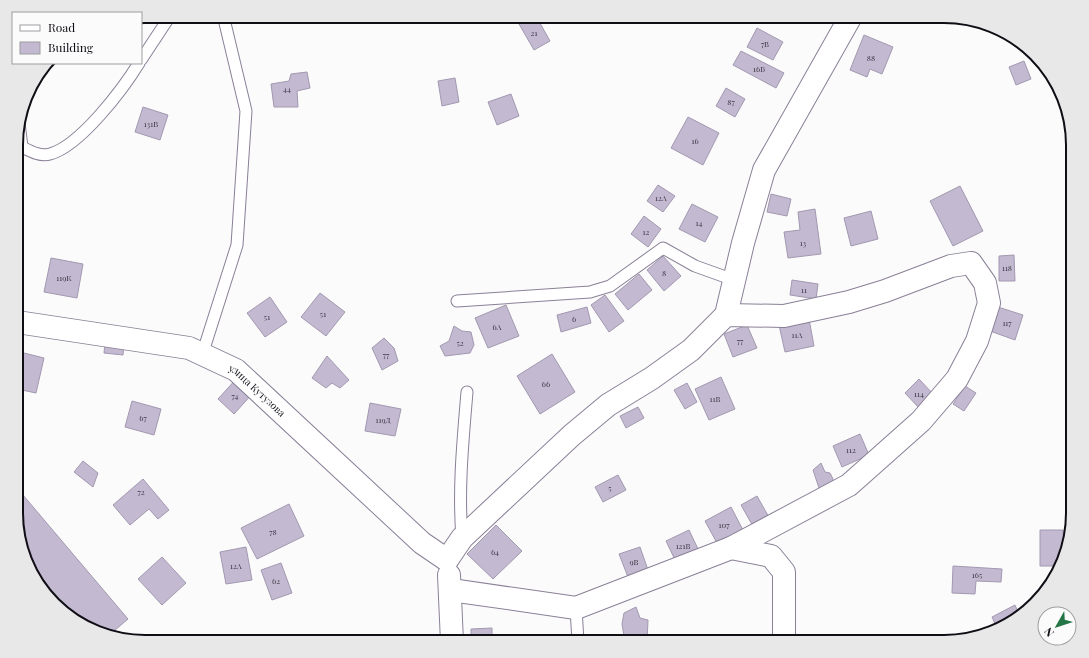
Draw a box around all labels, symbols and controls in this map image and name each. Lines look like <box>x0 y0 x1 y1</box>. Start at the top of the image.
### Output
legend <box>12 12 142 64</box>
text: Road <box>48 19 75 35</box>
house number: 21 <box>531 27 537 38</box>
house number: 7В <box>761 38 769 49</box>
text: Building <box>48 39 94 55</box>
house number: 88 <box>867 52 875 63</box>
house number: 16Б <box>753 63 765 74</box>
house number: 44 <box>283 83 291 94</box>
house number: 87 <box>727 96 735 107</box>
house number: 131В <box>144 118 158 129</box>
house number: 16 <box>691 135 699 146</box>
house number: 12А <box>655 192 668 203</box>
house number: 14 <box>696 217 702 228</box>
house number: 12 <box>643 226 650 237</box>
house number: 13 <box>800 237 807 248</box>
house number: 118 <box>1002 262 1012 273</box>
house number: 8 <box>662 267 666 278</box>
house number: 119К <box>56 272 72 283</box>
house number: 11 <box>801 284 807 295</box>
house number: 51 <box>320 308 326 319</box>
house number: 51 <box>264 311 270 322</box>
house number: 6 <box>572 313 576 324</box>
house number: 117 <box>1002 317 1012 328</box>
house number: 6А <box>492 321 503 332</box>
house number: 11А <box>792 329 803 340</box>
house number: 77 <box>737 335 744 346</box>
house number: 52 <box>456 337 464 348</box>
house number: 77 <box>383 349 390 360</box>
street label: улица Кутузова <box>226 360 289 420</box>
house number: 66 <box>542 378 550 389</box>
house number: 114 <box>914 388 924 399</box>
house number: 74 <box>232 390 239 401</box>
house number: 11В <box>710 393 720 404</box>
house number: 67 <box>139 412 147 423</box>
house number: 119Д <box>375 414 391 425</box>
house number: 112 <box>846 444 856 455</box>
house number: 5 <box>608 482 612 493</box>
house number: 72 <box>137 486 145 497</box>
house number: 107 <box>718 519 730 530</box>
house number: 78 <box>269 526 277 537</box>
house number: 121В <box>676 540 690 551</box>
house number: 64 <box>491 546 499 557</box>
house number: 9В <box>629 556 639 567</box>
house number: 12А <box>230 560 243 571</box>
house number: 165 <box>972 569 982 580</box>
house number: 62 <box>272 575 280 586</box>
north arrow <box>1037 606 1077 646</box>
text: N <box>1040 625 1057 640</box>

